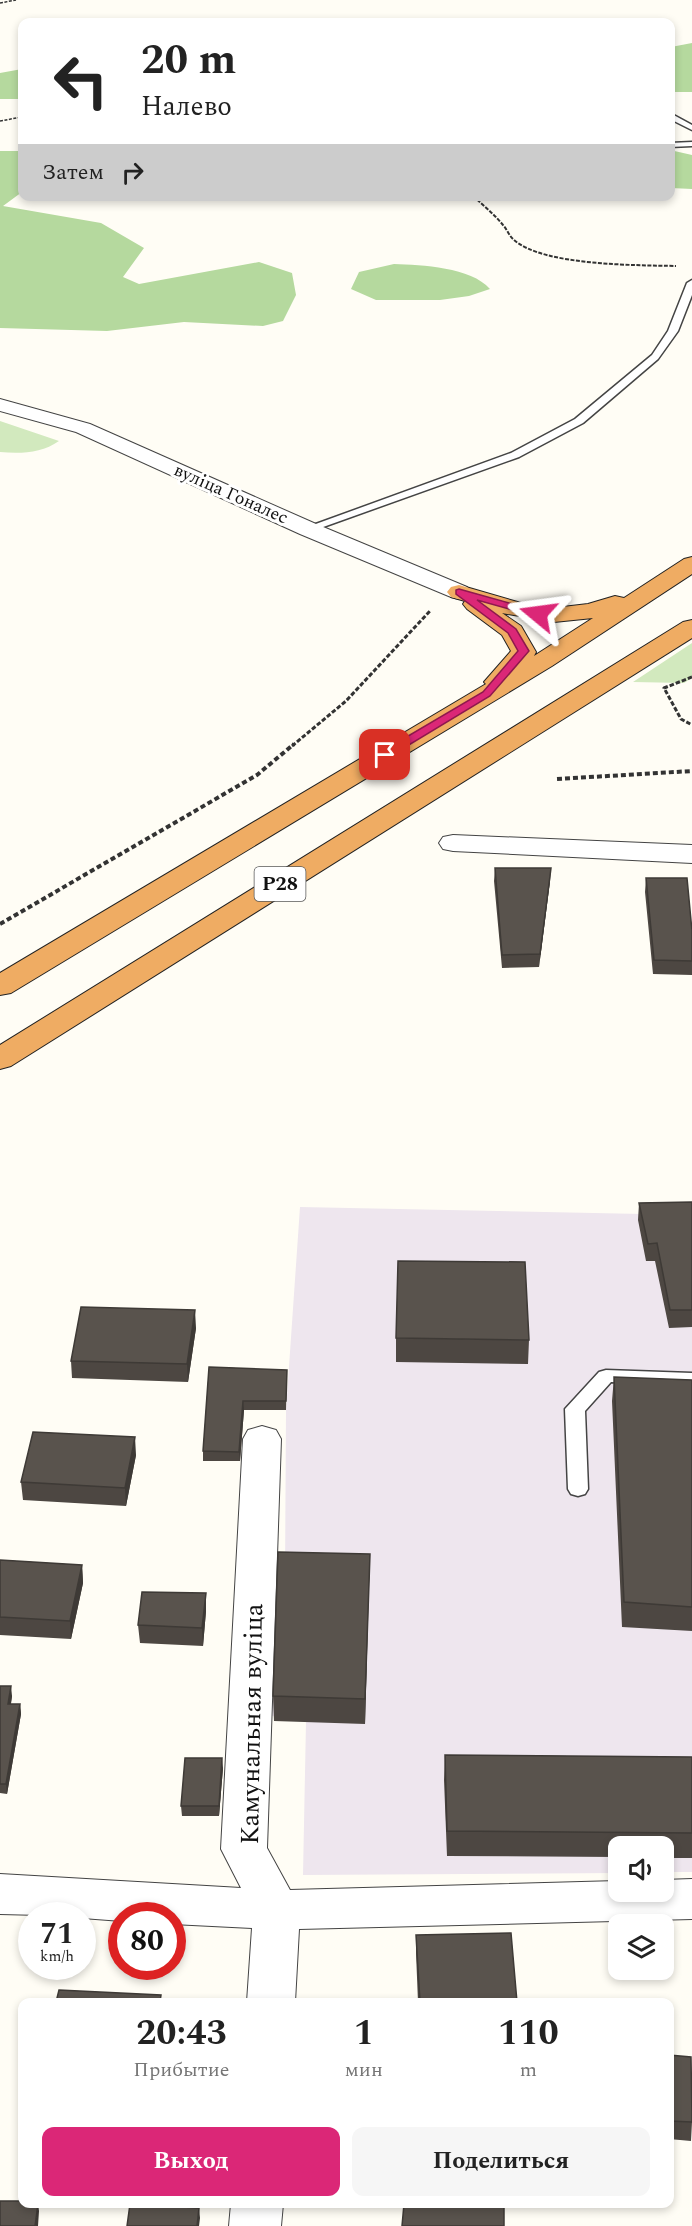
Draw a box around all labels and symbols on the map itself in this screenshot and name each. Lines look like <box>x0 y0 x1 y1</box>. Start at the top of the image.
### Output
street label: вуліца Гоналес <box>169 457 293 531</box>
position arrow <box>506 582 570 646</box>
pin <box>359 729 410 780</box>
road number: Р28 <box>254 867 306 901</box>
street label: Камунальная вуліца <box>230 1603 274 1845</box>
speed limit sign: 80 <box>108 1902 186 1980</box>

